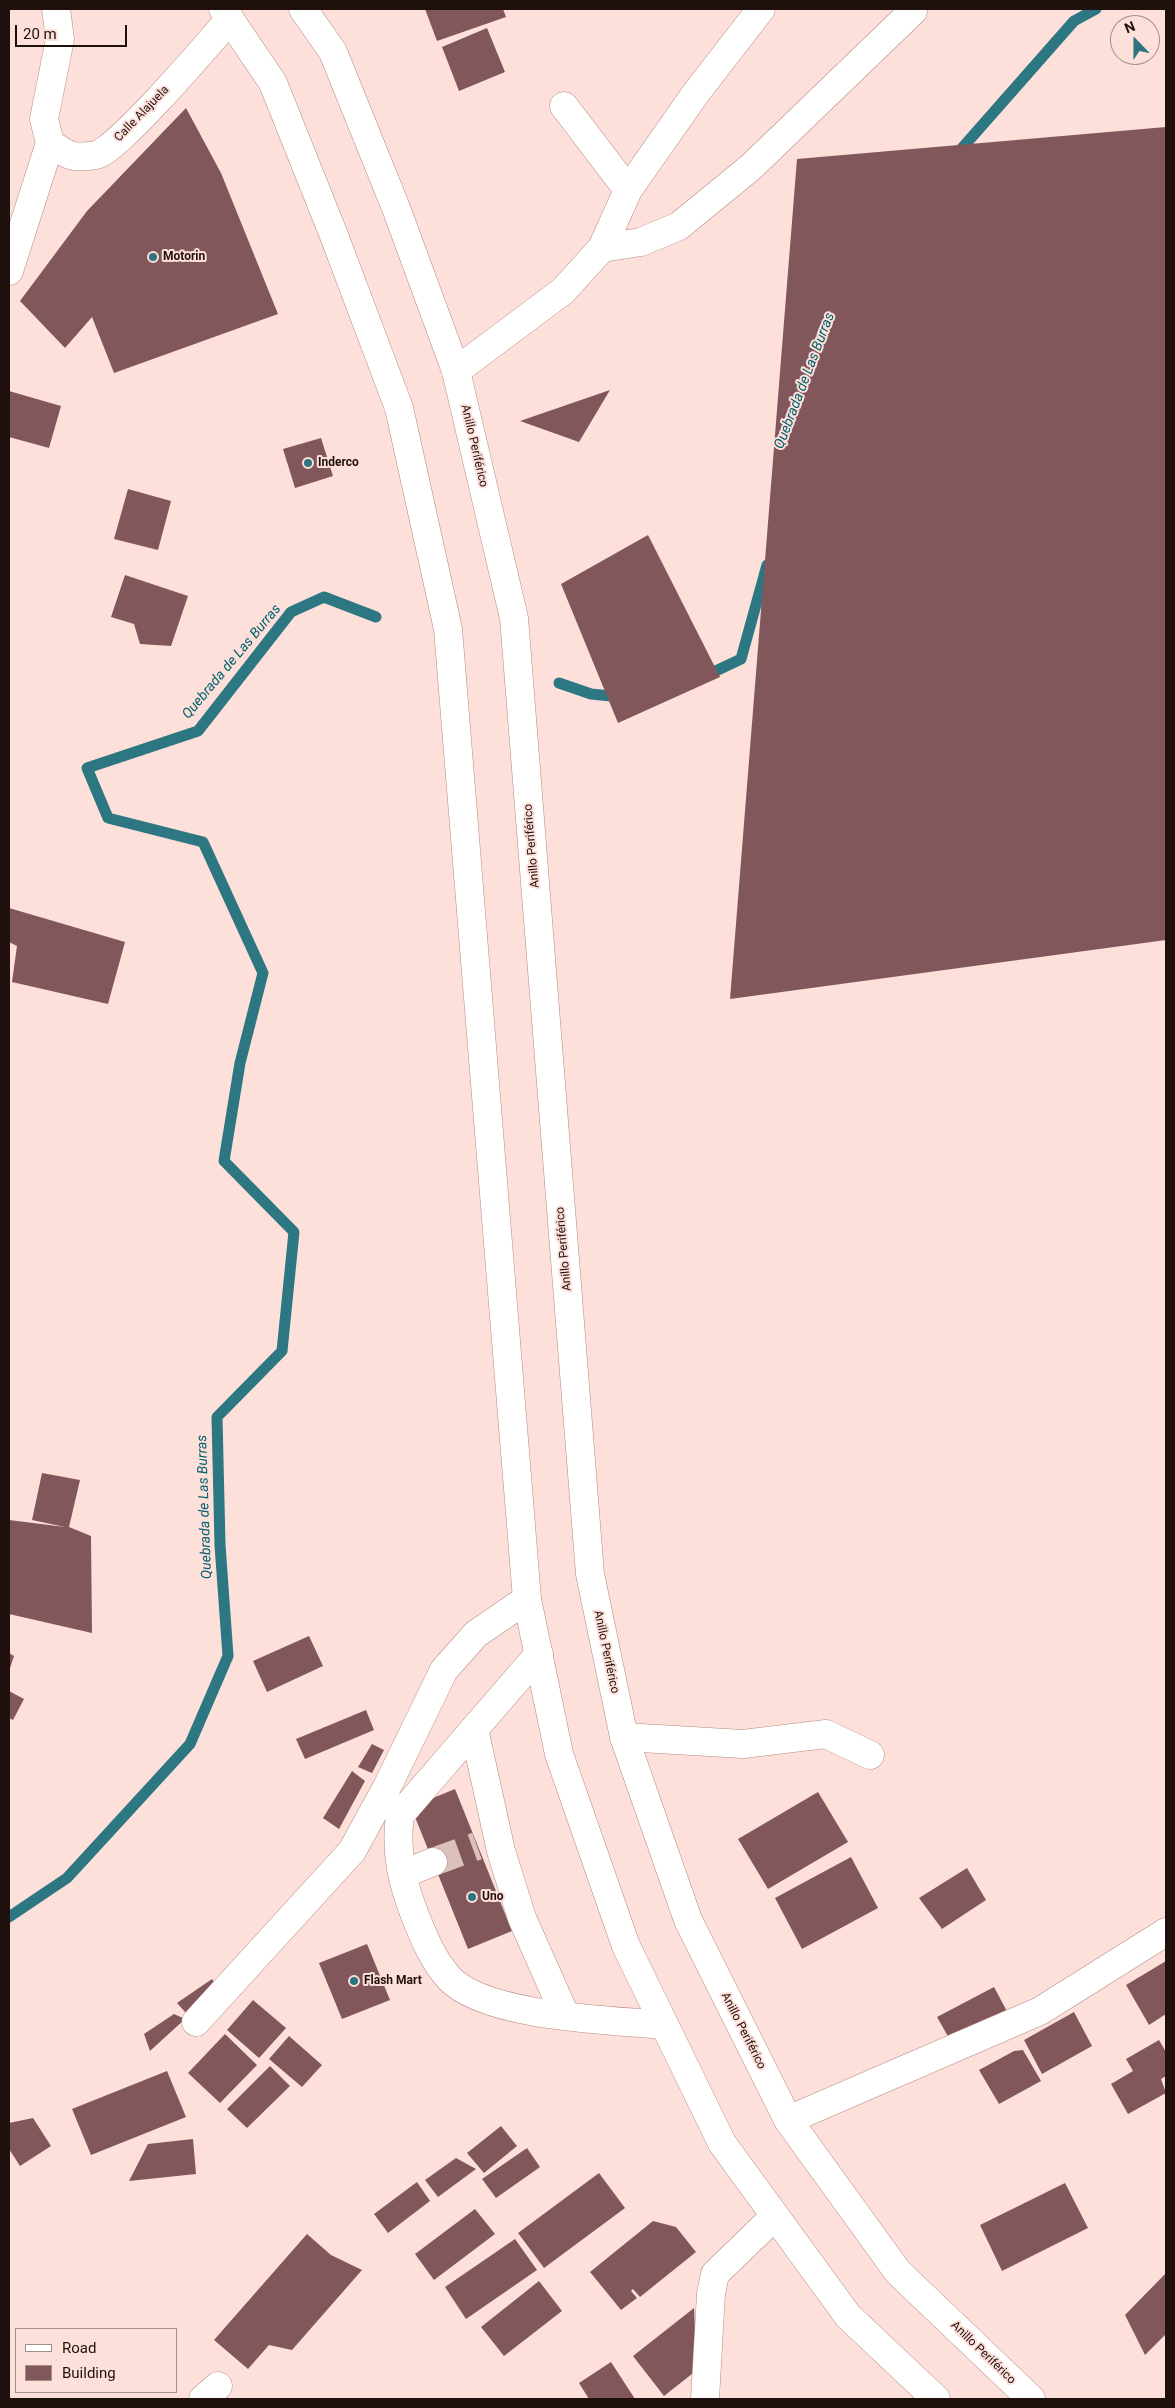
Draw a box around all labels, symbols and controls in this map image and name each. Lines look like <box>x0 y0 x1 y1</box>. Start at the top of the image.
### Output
scale bar <box>18 15 130 47</box>
north arrow <box>1110 15 1160 65</box>
text: N <box>1122 18 1137 36</box>
text: 20 m <box>23 25 57 43</box>
street label: Calle Alajuela <box>112 83 172 145</box>
place label: Motorin <box>163 250 205 264</box>
marker: Motorin <box>147 251 159 263</box>
water label: Quebrada de Las Burras <box>771 311 839 451</box>
street label: Anillo Periférico <box>457 403 491 489</box>
place label: Inderco <box>318 456 359 470</box>
marker: Inderco <box>302 457 314 469</box>
water label: Quebrada de Las Burras <box>179 601 285 723</box>
street label: Anillo Periférico <box>521 803 543 889</box>
street label: Anillo Periférico <box>553 1206 575 1292</box>
water label: Quebrada de Las Burras <box>194 1434 216 1580</box>
street label: Anillo Periférico <box>590 1609 622 1695</box>
place label: Uno <box>482 1890 503 1904</box>
marker: Uno <box>466 1891 478 1903</box>
place label: Flash Mart <box>364 1974 422 1988</box>
marker: Flash Mart <box>348 1975 360 1987</box>
street label: Anillo Periférico <box>717 1990 769 2072</box>
street label: Anillo Periférico <box>948 2319 1018 2387</box>
legend <box>15 2328 178 2393</box>
text: Road <box>62 2339 96 2357</box>
text: Building <box>62 2364 116 2382</box>

